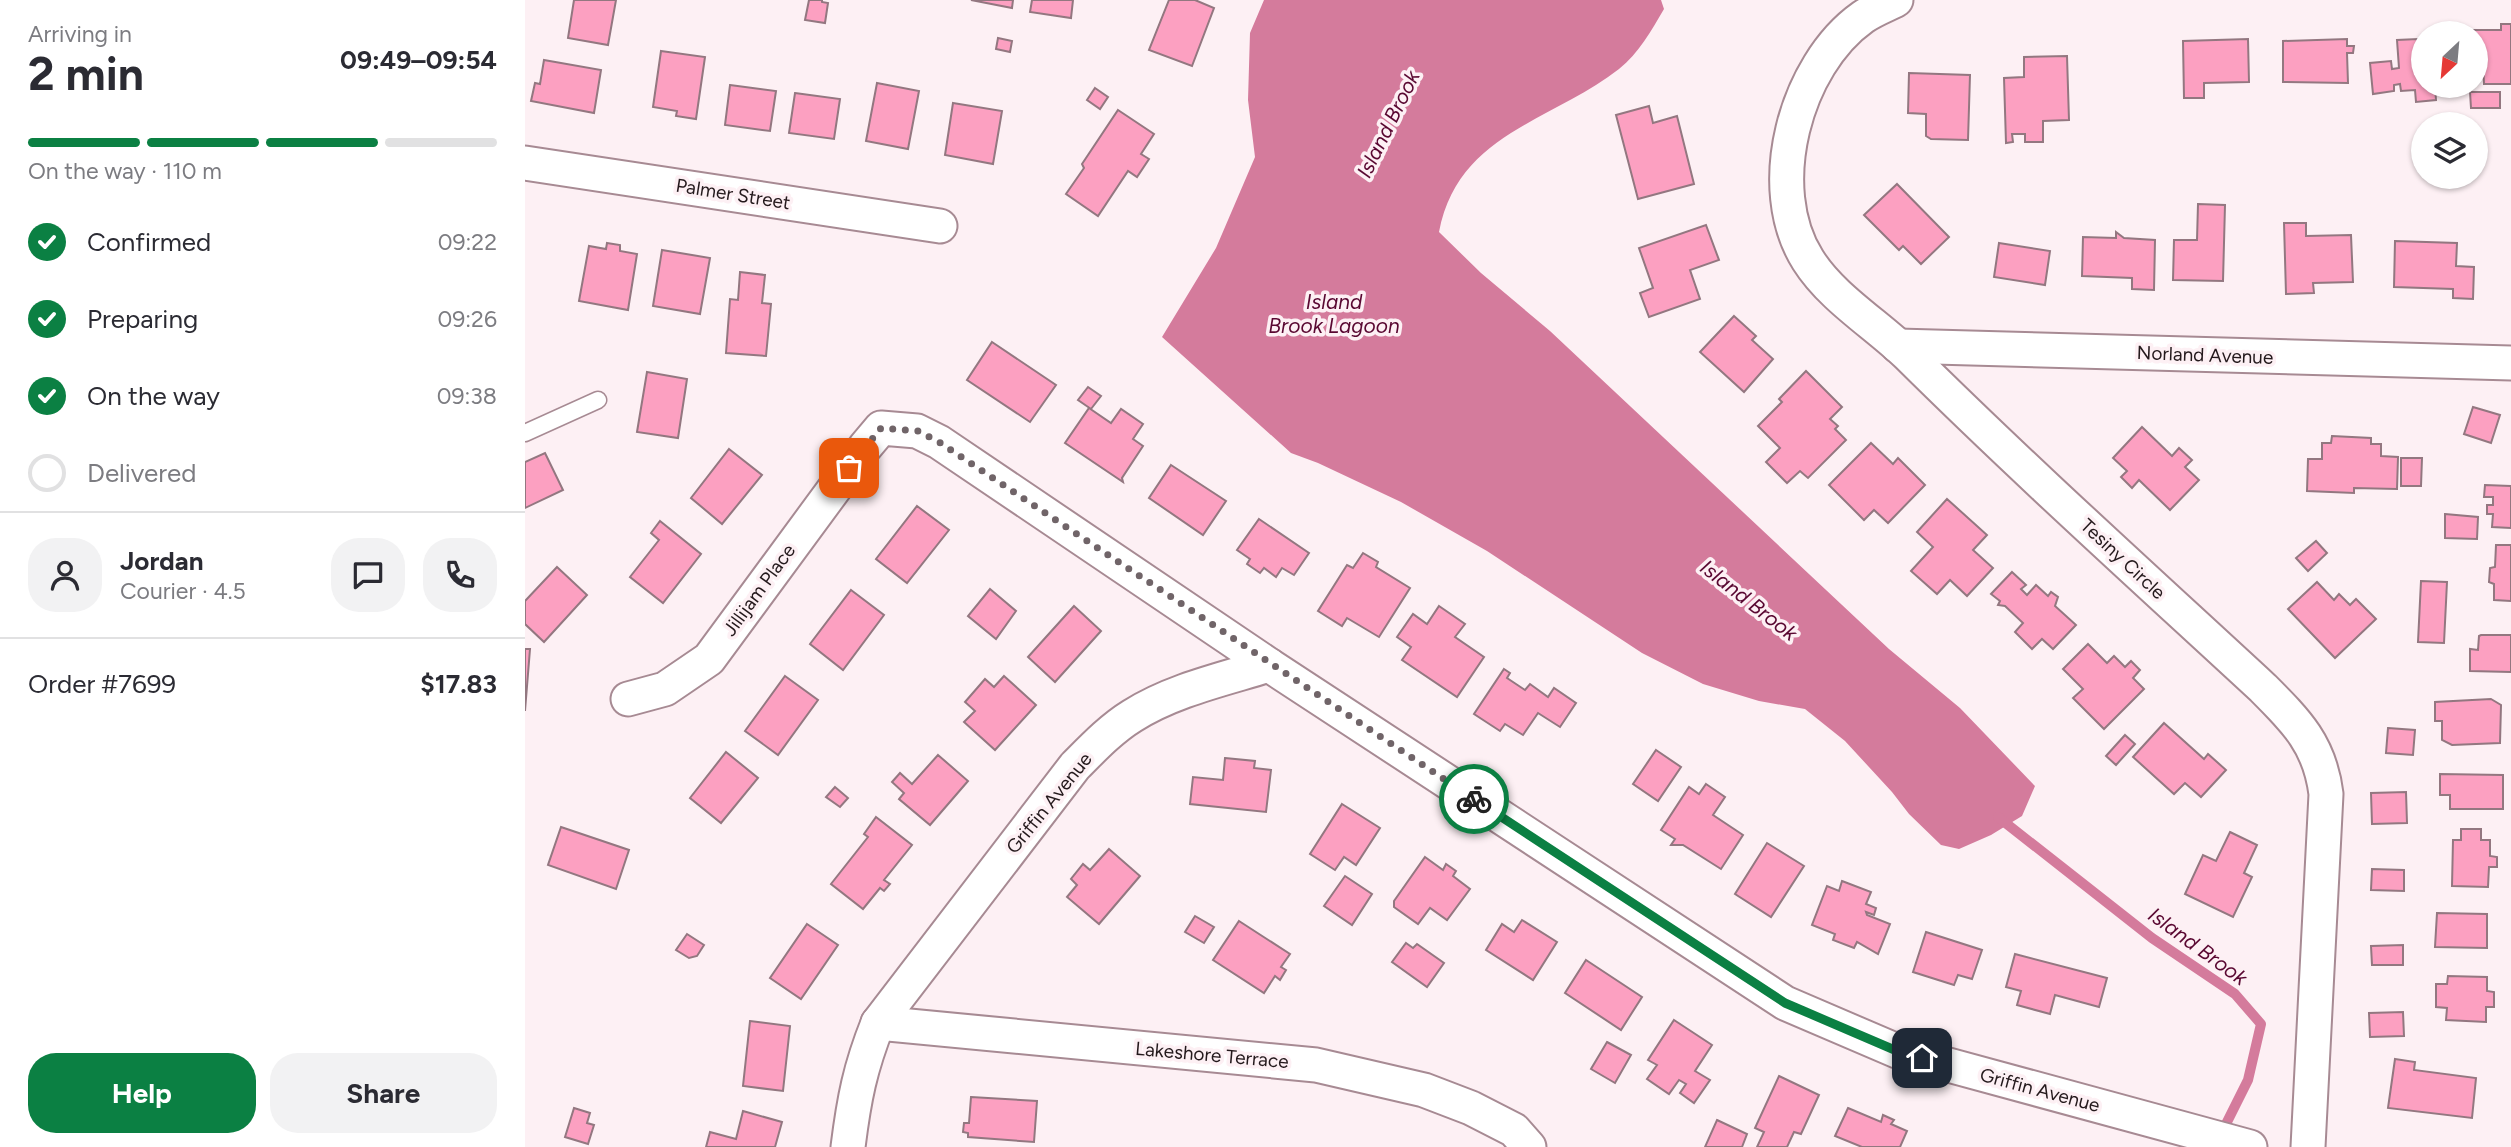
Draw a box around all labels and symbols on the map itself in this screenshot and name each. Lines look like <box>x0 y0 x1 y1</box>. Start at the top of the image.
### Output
north arrow <box>2411 21 2489 98</box>
water label: Island Brook <box>1351 66 1425 182</box>
street label: Palmer Street <box>674 174 792 214</box>
water label: Island Brook Lagoon <box>1268 289 1400 338</box>
street label: Norland Avenue <box>2136 341 2274 369</box>
pin <box>819 438 879 498</box>
street label: Tesiny Circle <box>2076 514 2170 604</box>
street label: Jillijam Place <box>718 539 800 641</box>
water label: Island Brook <box>1695 554 1803 646</box>
street label: Griffin Avenue <box>1001 748 1097 858</box>
courier <box>1439 764 1509 834</box>
water label: Island Brook <box>2144 902 2253 991</box>
pin <box>1892 1028 1952 1088</box>
street label: Lakeshore Terrace <box>1134 1037 1290 1073</box>
street label: Griffin Avenue <box>1977 1063 2103 1117</box>

